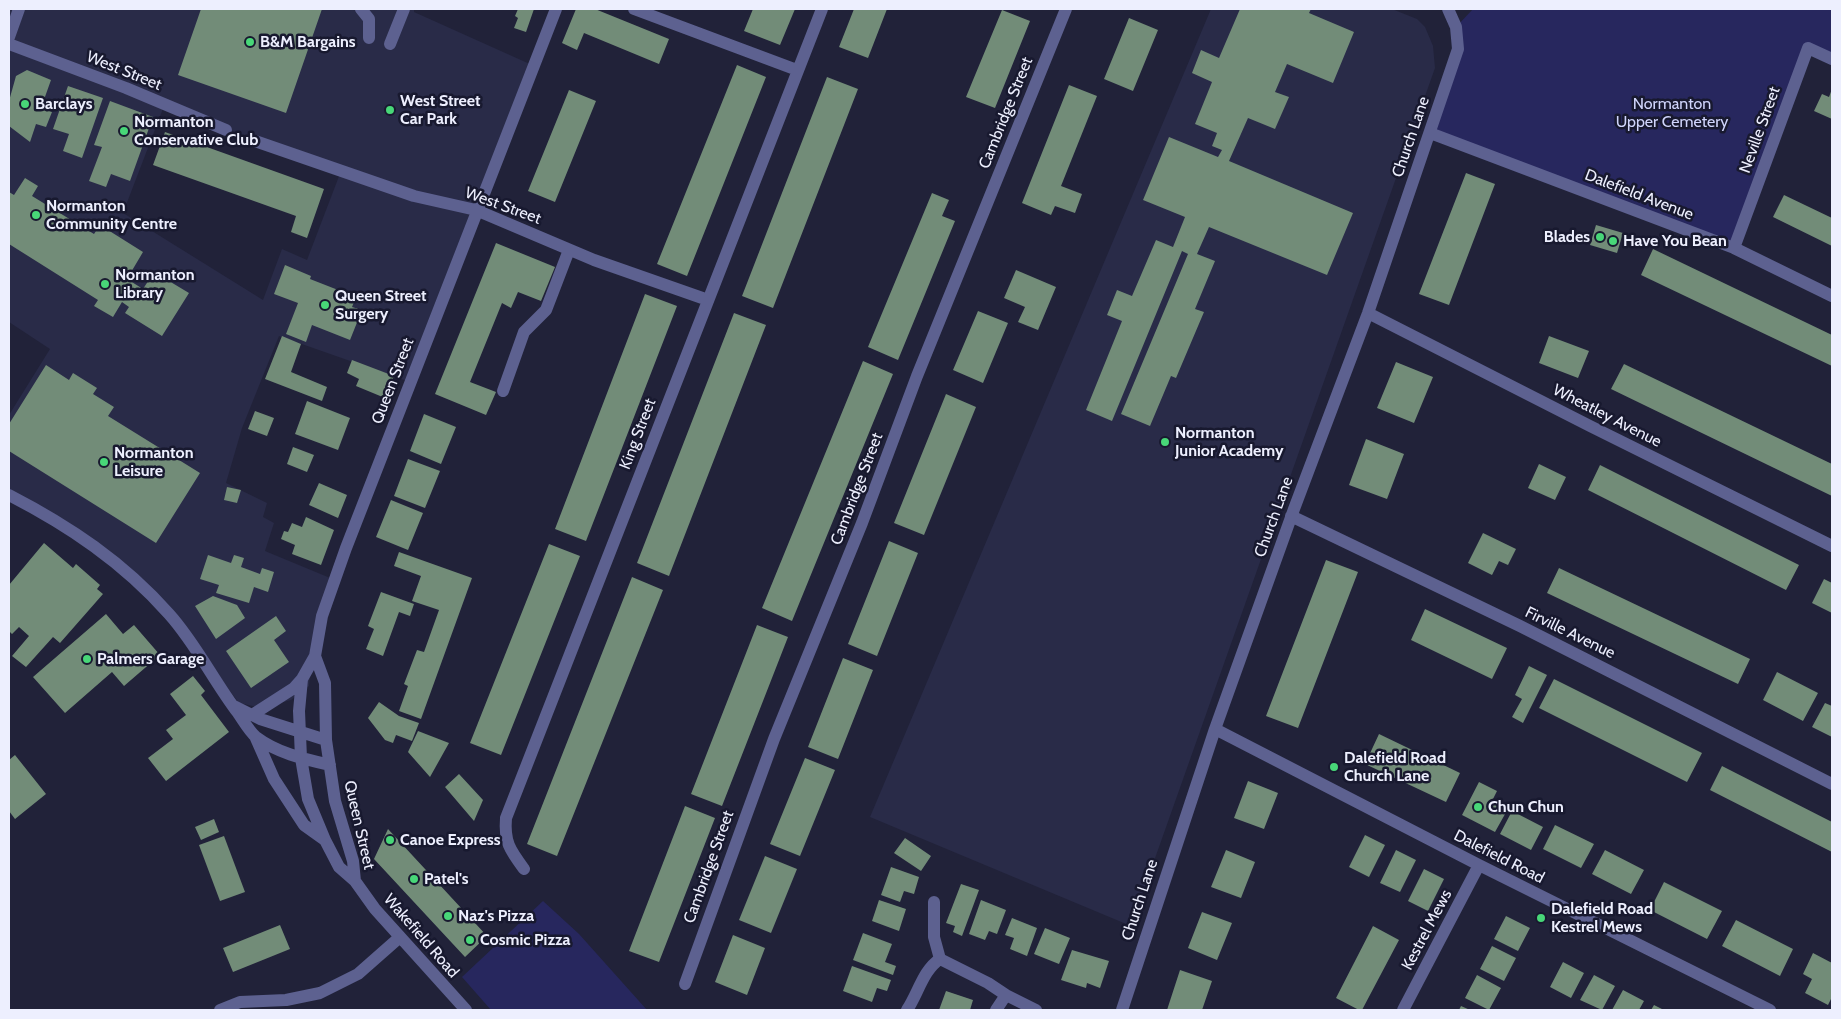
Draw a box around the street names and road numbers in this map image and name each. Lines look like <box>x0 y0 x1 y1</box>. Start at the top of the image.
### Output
street label: West Street <box>84 47 164 95</box>
street label: Cambridge Street <box>975 54 1037 172</box>
street label: Neville Street <box>1735 84 1785 176</box>
street label: Church Lane <box>1388 94 1434 180</box>
street label: Dalefield Avenue <box>1582 165 1696 225</box>
street label: West Street <box>462 183 544 229</box>
street label: Queen Street <box>368 335 418 427</box>
street label: Wheatley Avenue <box>1550 380 1664 452</box>
street label: King Street <box>616 396 660 472</box>
street label: Cambridge Street <box>827 430 887 548</box>
street label: Church Lane <box>1251 474 1297 560</box>
street label: Firville Avenue <box>1522 603 1618 663</box>
street label: Queen Street <box>339 779 379 871</box>
street label: Cambridge Street <box>680 808 738 926</box>
street label: Dalefield Road <box>1451 826 1547 888</box>
street label: Church Lane <box>1118 857 1162 943</box>
street label: Kestrel Mews <box>1398 886 1456 974</box>
street label: Wakefield Road <box>379 890 463 982</box>

